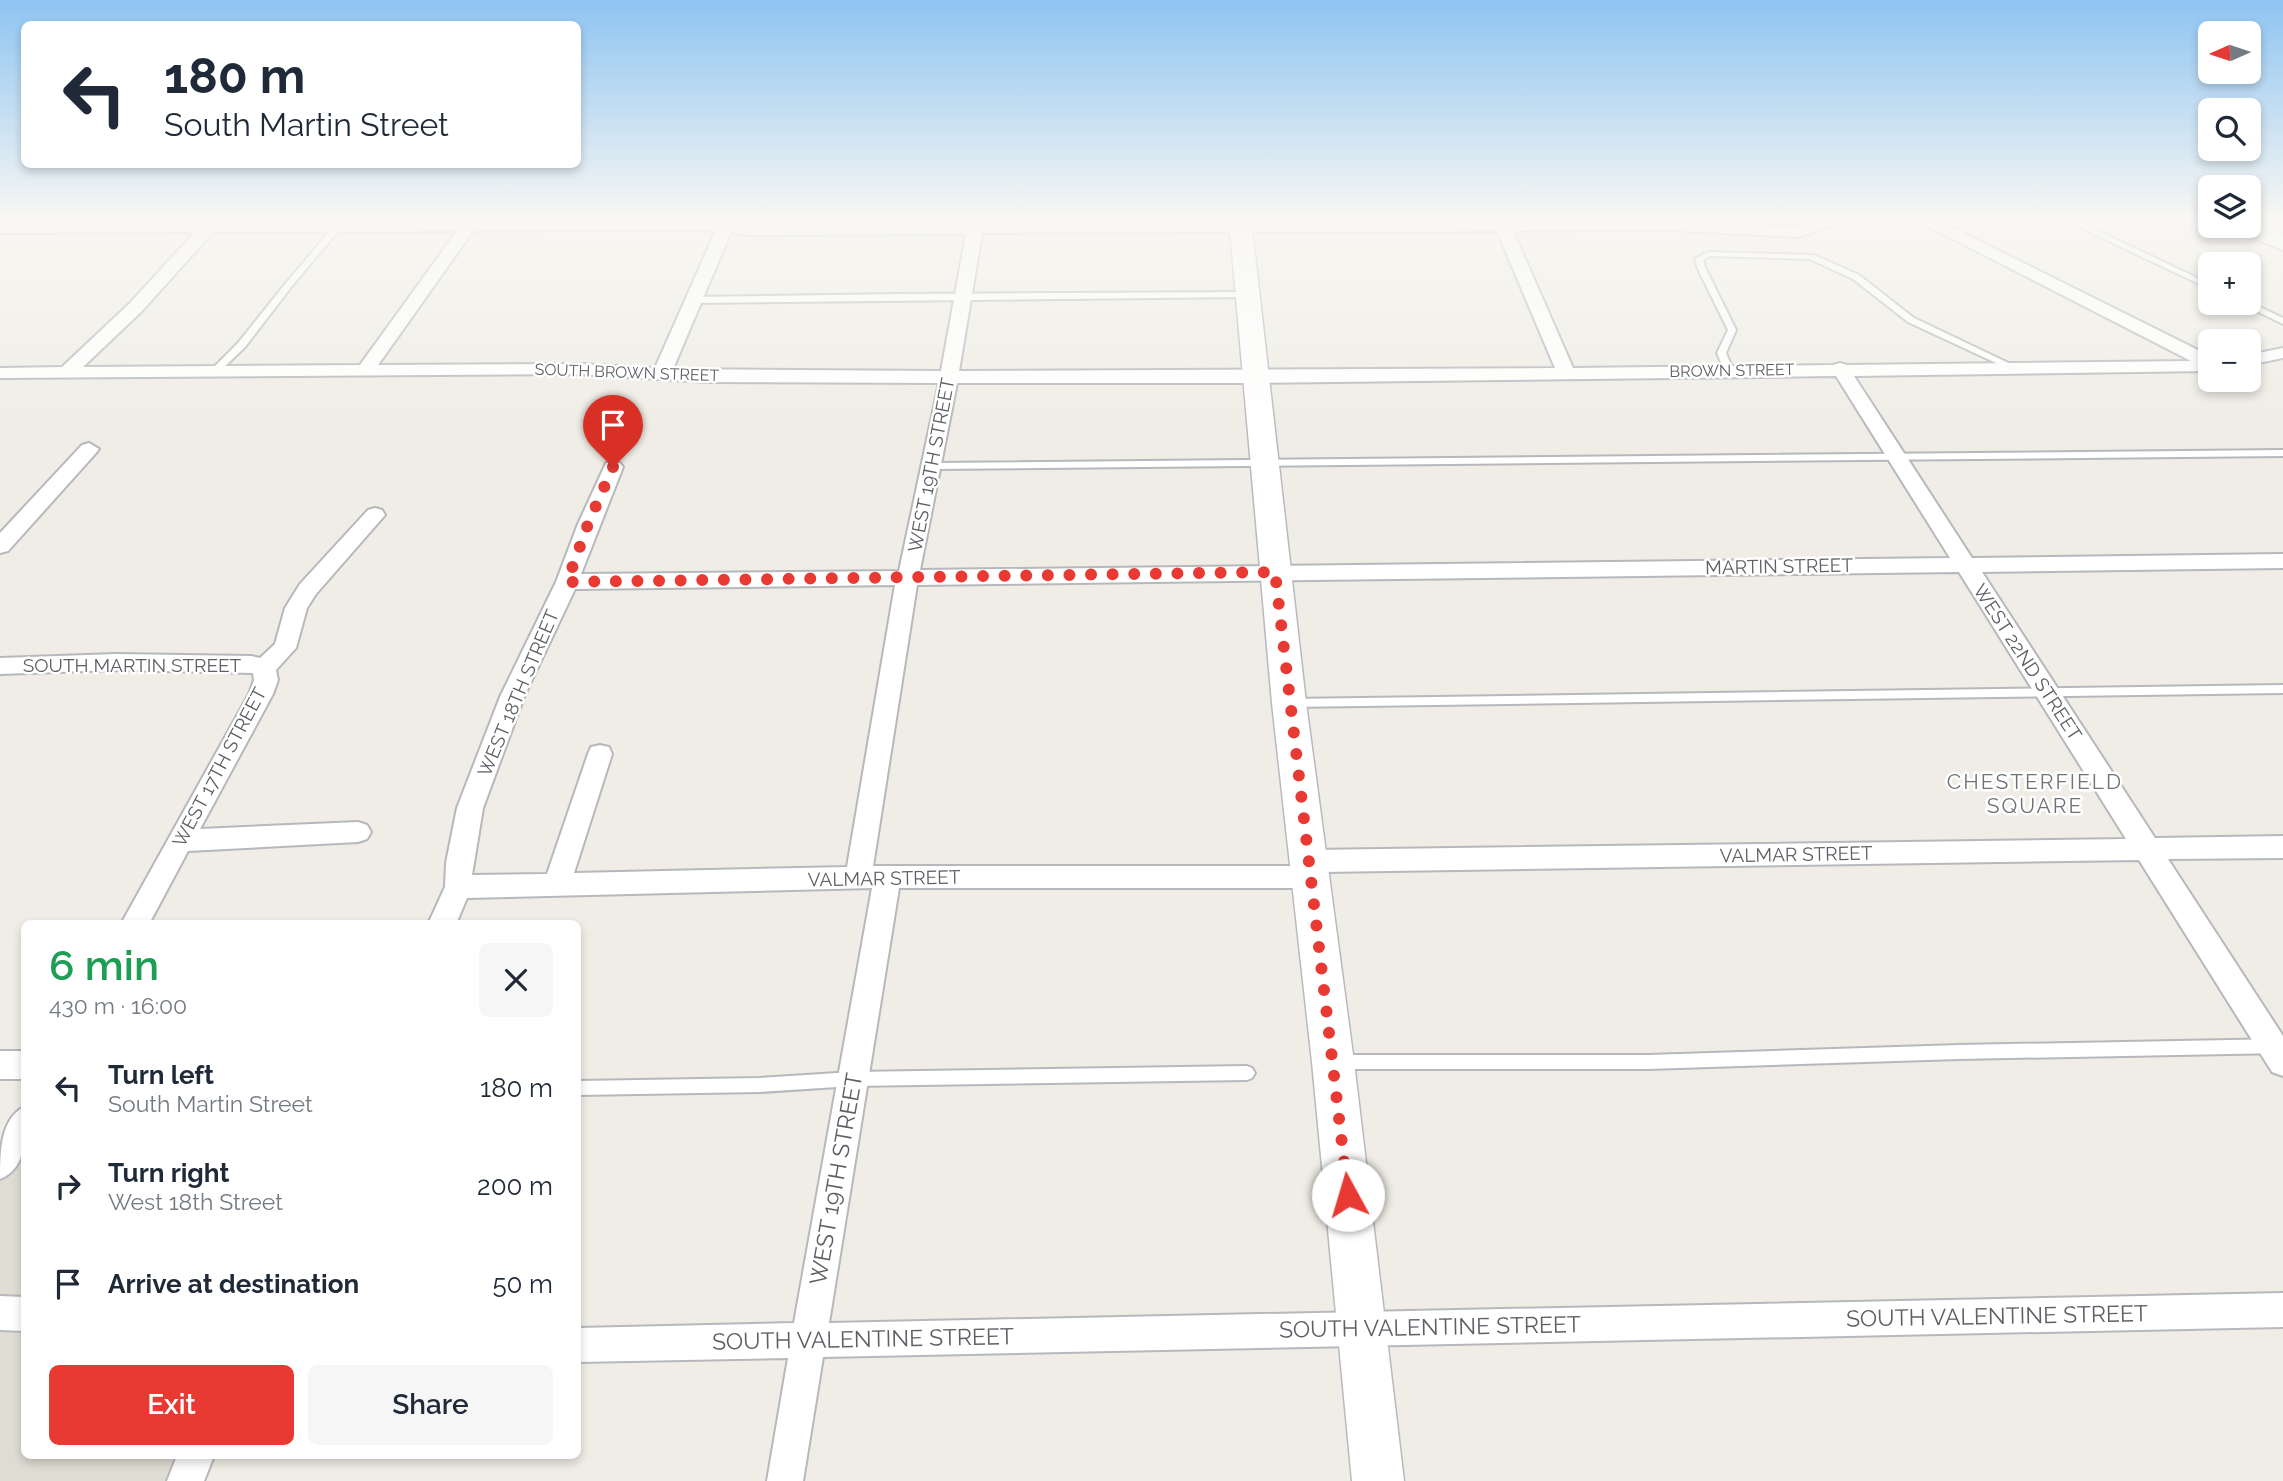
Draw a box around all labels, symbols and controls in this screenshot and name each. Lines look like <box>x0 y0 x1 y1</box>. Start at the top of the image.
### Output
north arrow <box>2198 21 2261 84</box>
map controls <box>2198 21 2261 392</box>
text: 180 m <box>164 47 305 104</box>
icon: left <box>49 49 140 140</box>
button: search <box>2198 98 2261 161</box>
text: South Martin Street <box>164 106 449 143</box>
button: layers <box>2198 175 2261 238</box>
button: + <box>2198 252 2261 315</box>
button: − <box>2198 329 2261 392</box>
street label: SOUTH BROWN STREET <box>534 360 720 385</box>
street label: BROWN STREET <box>1669 360 1795 381</box>
street label: WEST 19TH STREET <box>903 375 959 554</box>
pin <box>583 395 643 467</box>
icon: arrive <box>594 406 632 444</box>
street label: MARTIN STREET <box>1705 554 1853 578</box>
street label: WEST 22ND STREET <box>1969 580 2087 745</box>
street label: WEST 18TH STREET <box>473 606 563 780</box>
street label: SOUTH MARTIN STREET <box>23 654 242 676</box>
street label: WEST 17TH STREET <box>168 683 271 850</box>
district label: CHESTERFIELD SQUARE <box>1947 769 2123 818</box>
street label: VALMAR STREET <box>1719 842 1873 866</box>
street label: VALMAR STREET <box>807 866 961 890</box>
text: 6 min <box>49 941 159 990</box>
button: close <box>479 943 553 1017</box>
text: 430 m · 16:00 <box>49 992 187 1019</box>
text: Turn left <box>108 1060 214 1090</box>
icon: left <box>49 1069 87 1107</box>
street label: WEST 19TH STREET <box>804 1071 867 1287</box>
text: 180 m <box>480 1073 553 1103</box>
text: South Martin Street <box>108 1090 313 1117</box>
text: Turn right <box>108 1158 229 1188</box>
position arrow <box>1311 1158 1385 1232</box>
icon: right <box>49 1167 87 1205</box>
text: 200 m <box>477 1171 553 1201</box>
text: West 18th Street <box>108 1188 283 1215</box>
icon: arrive <box>49 1265 87 1303</box>
text: Arrive at destination <box>108 1269 359 1299</box>
text: 50 m <box>492 1269 553 1299</box>
street label: SOUTH VALENTINE STREET <box>1846 1299 2148 1332</box>
street label: SOUTH VALENTINE STREET <box>1279 1310 1581 1343</box>
street label: SOUTH VALENTINE STREET <box>712 1322 1014 1355</box>
button: Exit <box>49 1365 294 1445</box>
button: Share <box>308 1365 553 1445</box>

